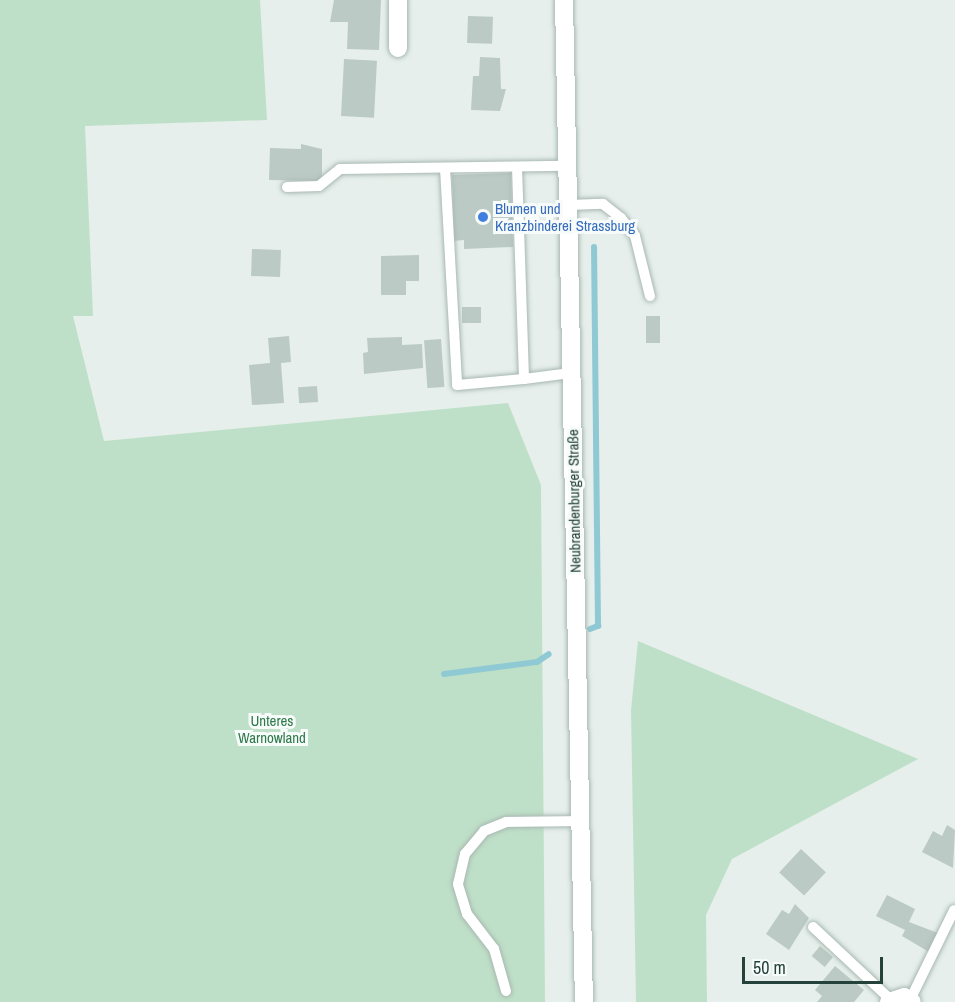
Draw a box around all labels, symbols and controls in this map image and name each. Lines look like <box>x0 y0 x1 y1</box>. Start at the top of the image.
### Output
place label: Blumen und Kranzbinderei Strassburg <box>495 199 635 234</box>
marker: Blumen und Kranzbinderei Strassburg <box>476 210 490 224</box>
street label: Neubrandenburger Straße <box>564 429 584 573</box>
park label: Unteres Warnowland <box>238 711 306 746</box>
scale bar <box>745 945 886 983</box>
text: 50 m <box>753 955 786 980</box>

